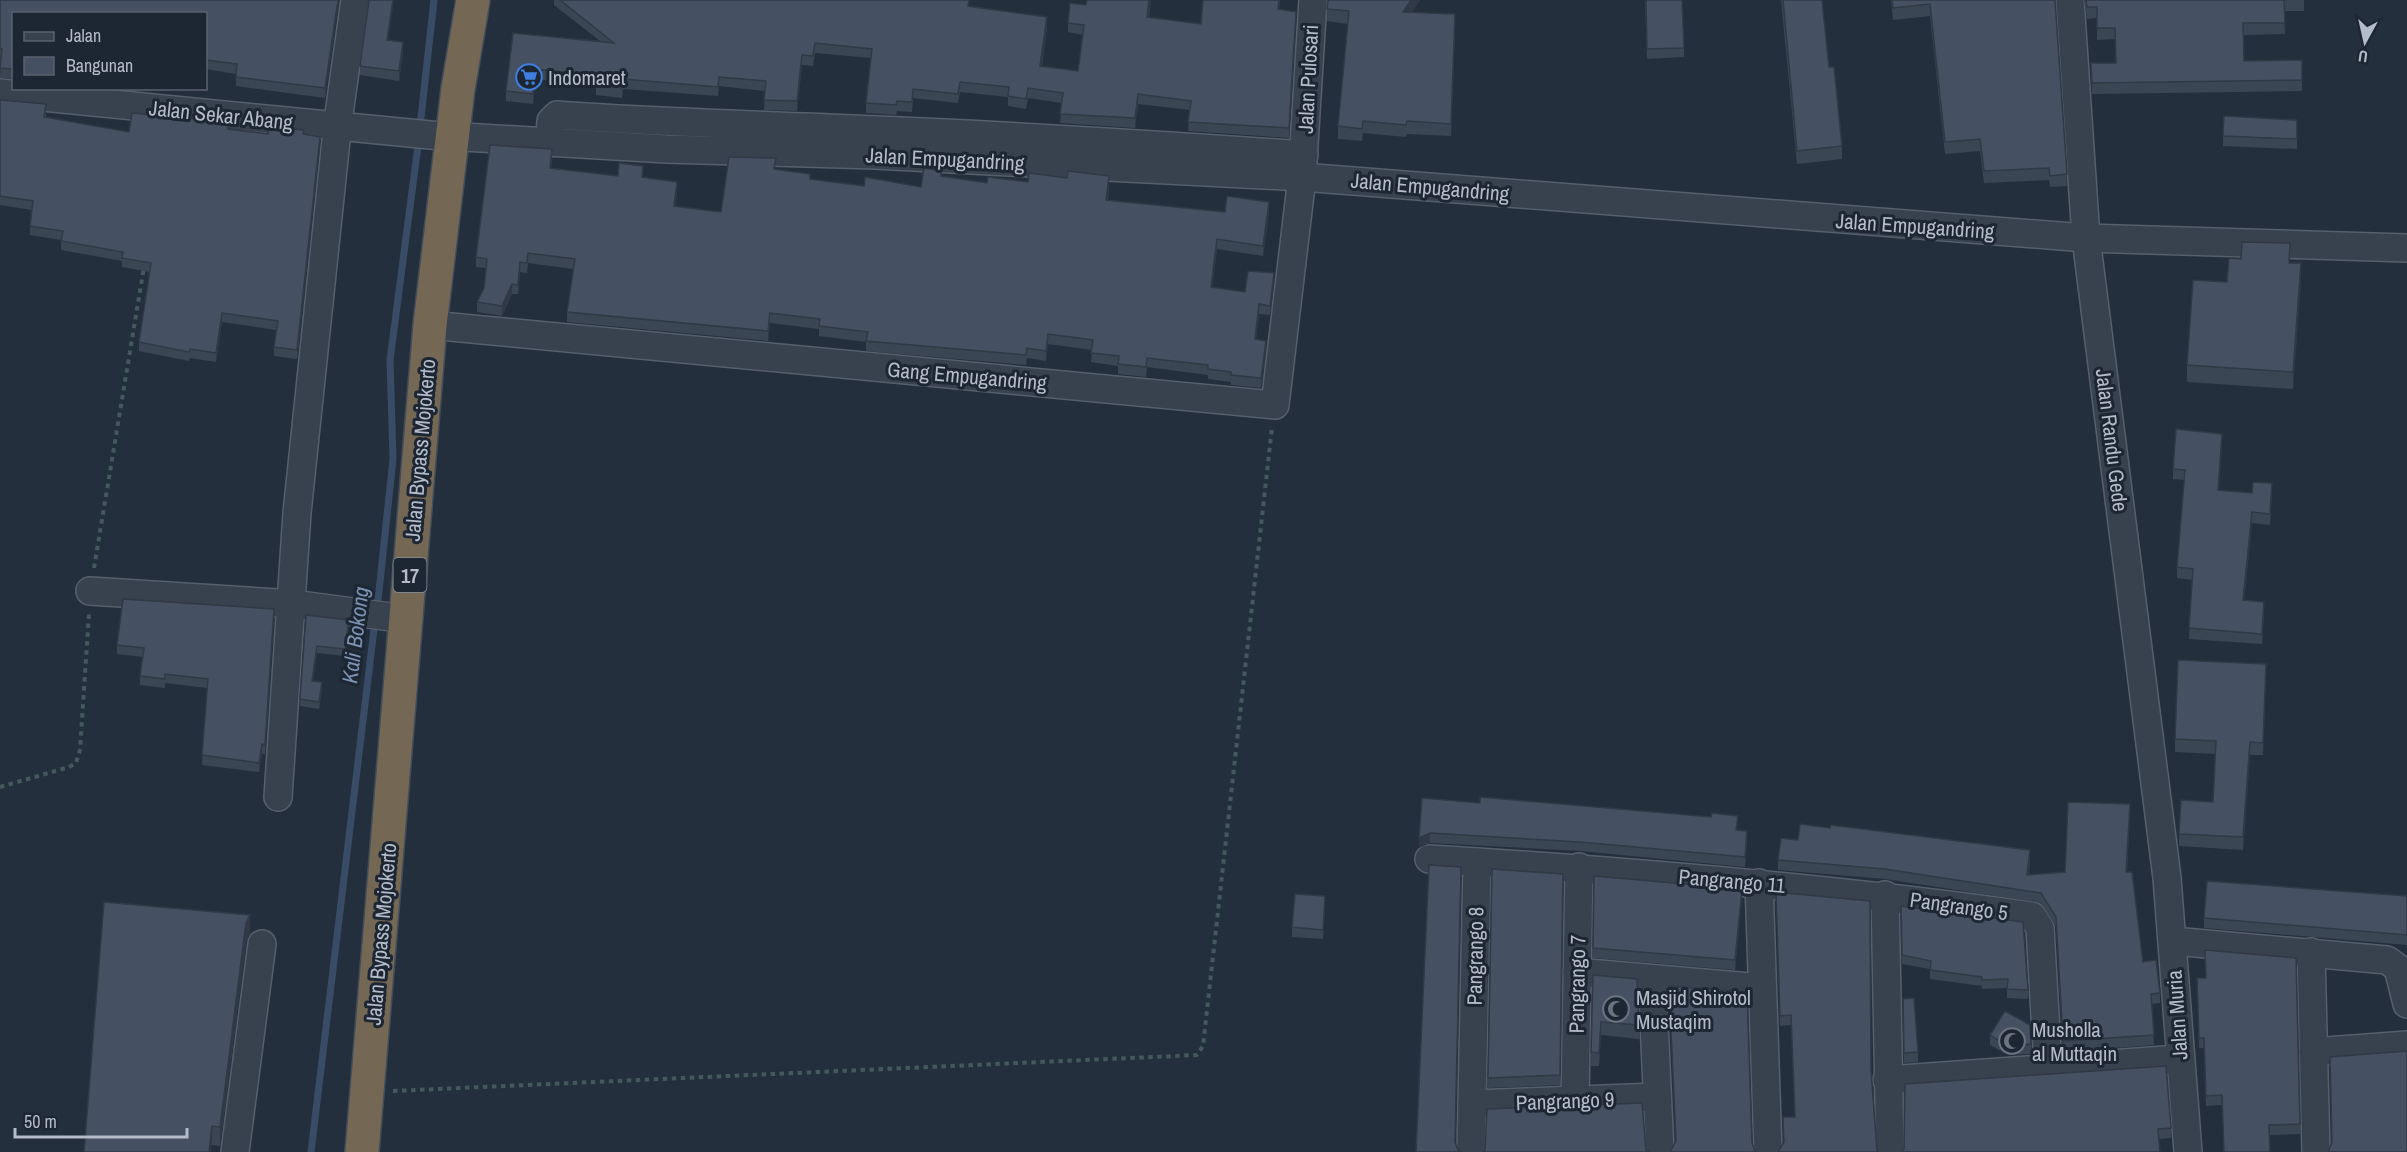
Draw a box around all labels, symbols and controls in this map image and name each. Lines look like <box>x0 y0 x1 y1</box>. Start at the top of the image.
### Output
legend <box>12 12 207 90</box>
north arrow <box>2335 12 2395 72</box>
text: Jalan <box>66 23 101 48</box>
street label: Jalan Pulosari <box>1291 24 1325 134</box>
text: U <box>2357 45 2369 68</box>
text: Bangunan <box>66 53 133 78</box>
supermarket icon: Indomaret <box>514 62 544 92</box>
place label: Indomaret <box>548 63 626 92</box>
street label: Jalan Sekar Abang <box>148 93 295 137</box>
street label: Jalan Empugandring <box>865 140 1026 178</box>
street label: Jalan Empugandring <box>1350 166 1511 208</box>
street label: Jalan Empugandring <box>1835 206 1996 246</box>
street label: Gang Empugandring <box>886 355 1048 397</box>
street label: Jalan Bypass Mojokerto <box>398 358 442 542</box>
street label: Jalan Randu Gede <box>2089 367 2135 513</box>
road number: 17 <box>394 558 426 592</box>
water label: Kali Bokong <box>334 585 376 685</box>
street label: Jalan Bypass Mojokerto <box>359 842 403 1026</box>
street label: Pangrango 11 <box>1677 862 1787 900</box>
street label: Pangrango 5 <box>1908 885 2010 927</box>
street label: Pangrango 8 <box>1460 906 1490 1006</box>
street label: Pangrango 7 <box>1562 934 1592 1034</box>
street label: Jalan Muria <box>2159 969 2195 1061</box>
place label: Masjid Shirotol Mustaqim <box>1636 983 1751 1036</box>
mosque icon: Masjid Shirotol Mustaqim <box>1601 994 1631 1024</box>
place label: Musholla al Muttaqin <box>2032 1015 2117 1068</box>
mosque icon: Musholla al Muttaqin <box>1997 1026 2027 1056</box>
street label: Pangrango 9 <box>1515 1085 1615 1117</box>
scale bar <box>15 1101 188 1139</box>
text: 50 m <box>24 1109 57 1134</box>

